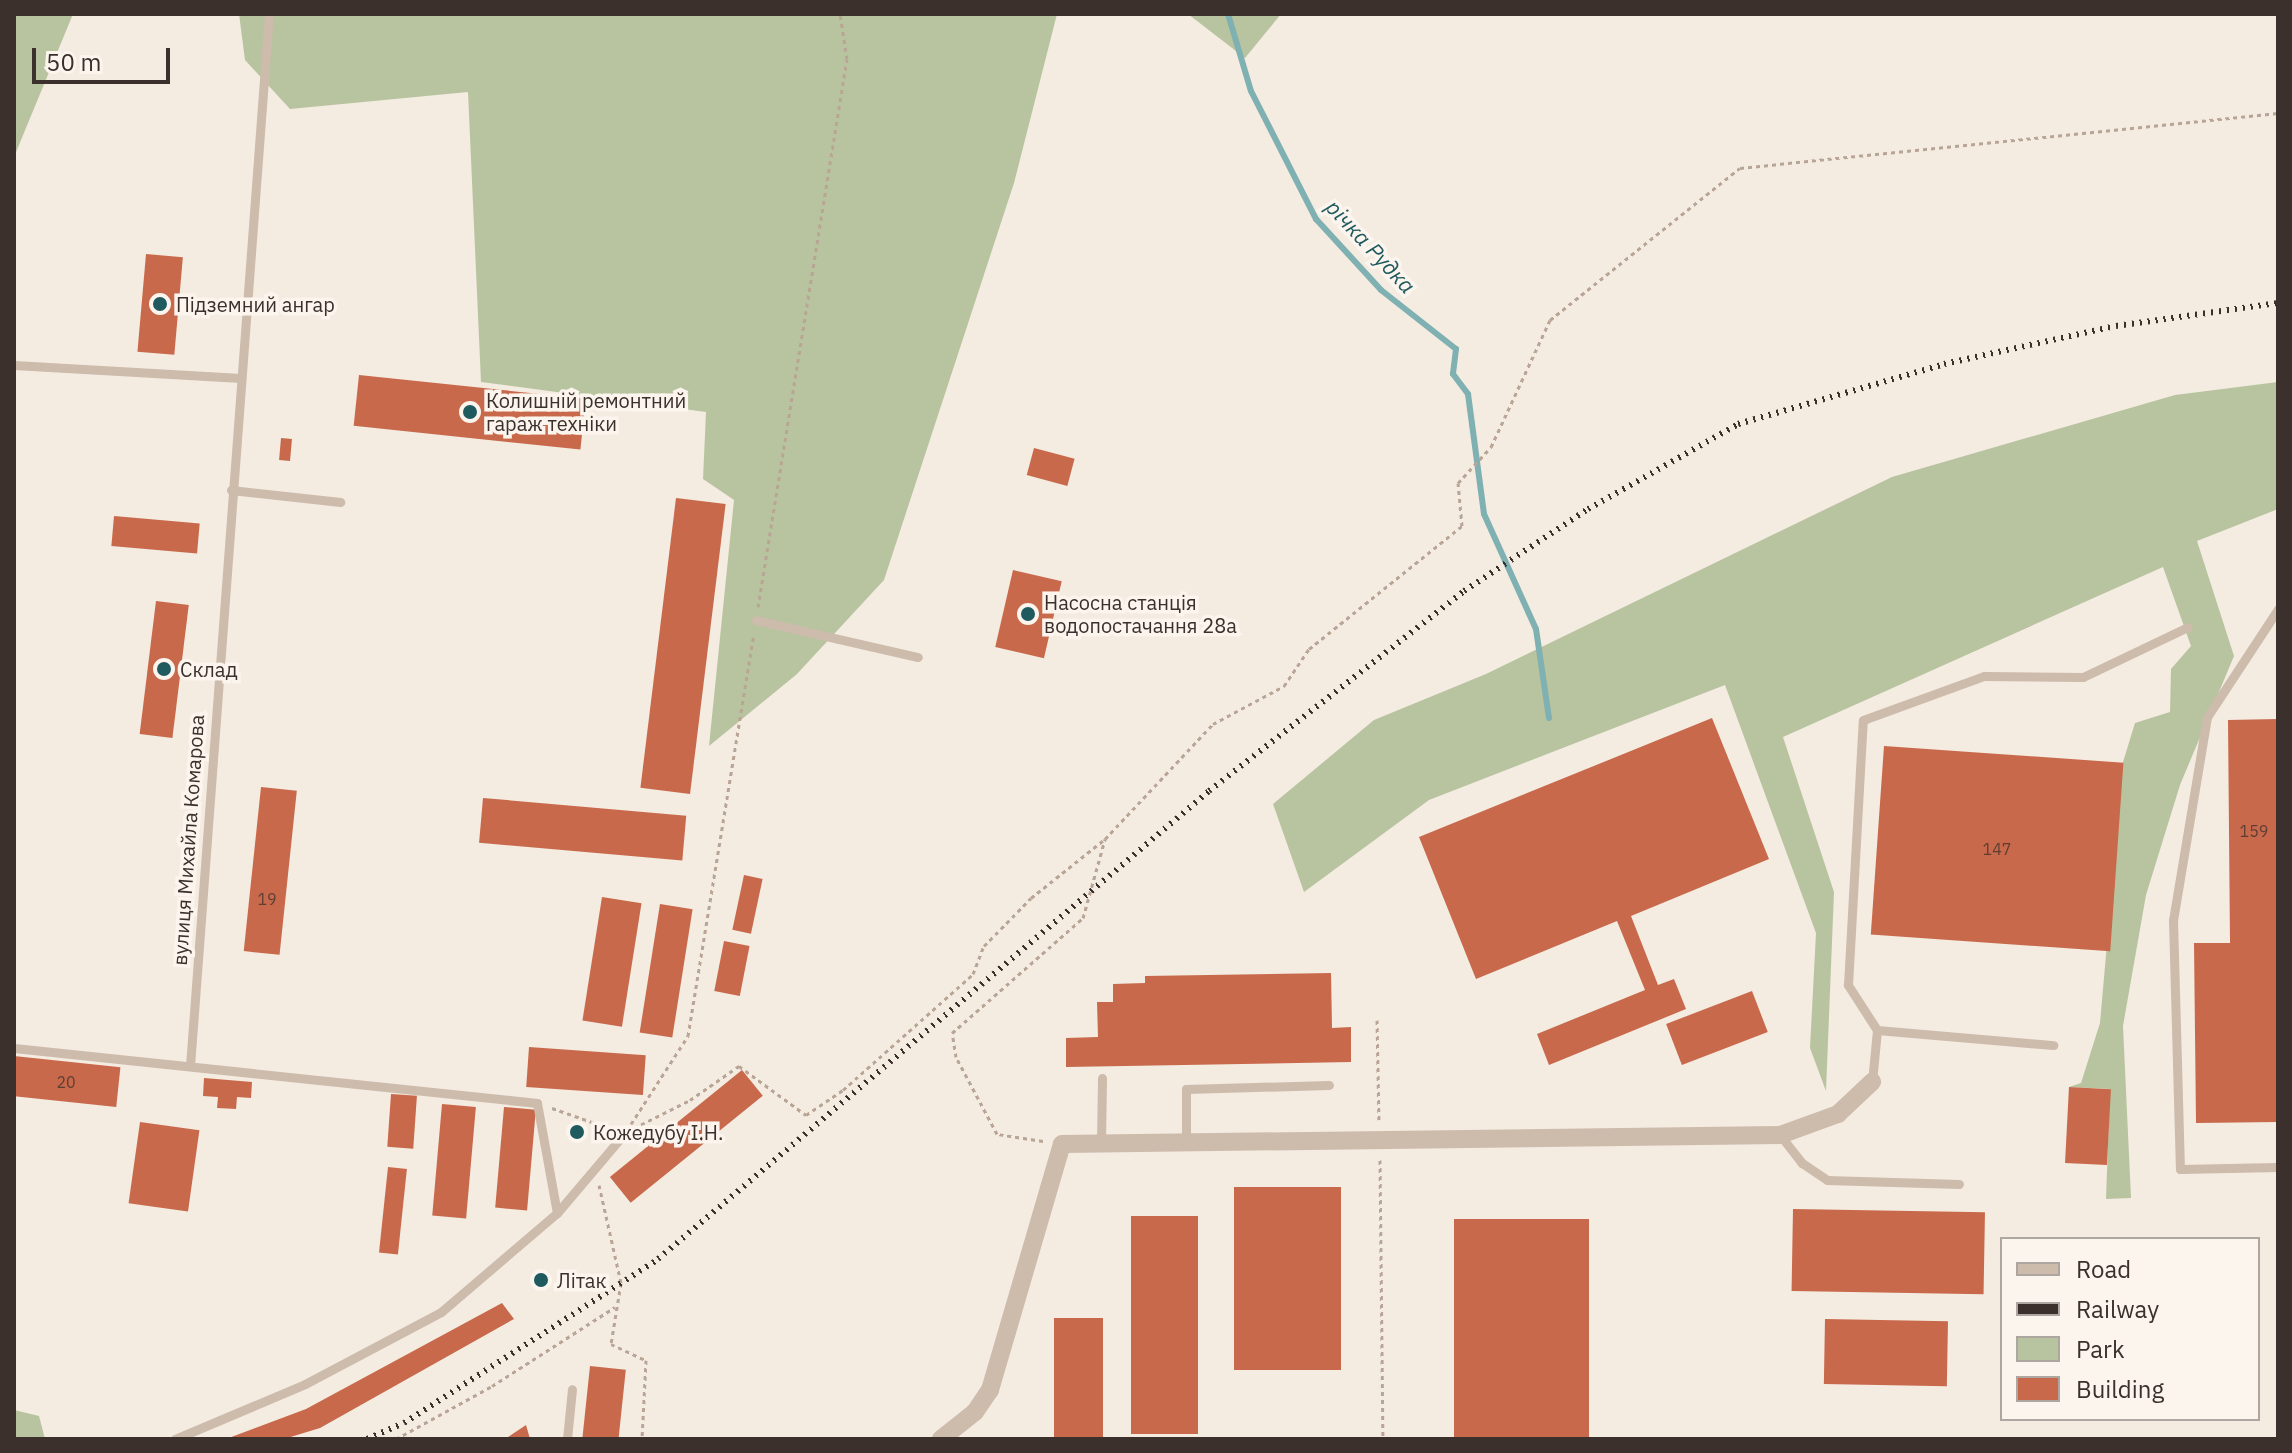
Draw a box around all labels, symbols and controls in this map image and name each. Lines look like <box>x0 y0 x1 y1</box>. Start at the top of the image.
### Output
scale bar <box>36 32 174 82</box>
text: 50 m <box>46 46 101 78</box>
water label: річка Рудка <box>1321 194 1421 298</box>
place label: Підземний ангар <box>176 292 335 316</box>
marker: Підземний ангар <box>151 295 169 313</box>
place label: Колишній ремонтний гараж техніки <box>486 388 686 435</box>
marker: Колишній ремонтний гараж техніки <box>461 403 479 421</box>
place label: Насосна станція водопостачання 28а <box>1044 590 1237 637</box>
marker: Насосна станція водопостачання 28а <box>1019 605 1037 623</box>
place label: Склад <box>180 657 238 681</box>
marker: Склад <box>155 660 173 678</box>
street label: вулиця Михайла Комарова <box>167 714 209 966</box>
house number: 159 <box>2240 821 2268 841</box>
house number: 147 <box>1983 839 2011 859</box>
house number: 19 <box>257 889 277 909</box>
house number: 20 <box>56 1072 76 1092</box>
place label: Кожедубу І.Н. <box>593 1120 723 1144</box>
marker: Кожедубу І.Н. <box>568 1123 586 1141</box>
legend <box>2000 1237 2260 1421</box>
text: Road <box>2076 1253 2131 1285</box>
place label: Літак <box>557 1268 607 1292</box>
marker: Літак <box>532 1271 550 1289</box>
text: Railway <box>2076 1293 2159 1325</box>
text: Park <box>2076 1333 2125 1365</box>
text: Building <box>2076 1373 2164 1405</box>

